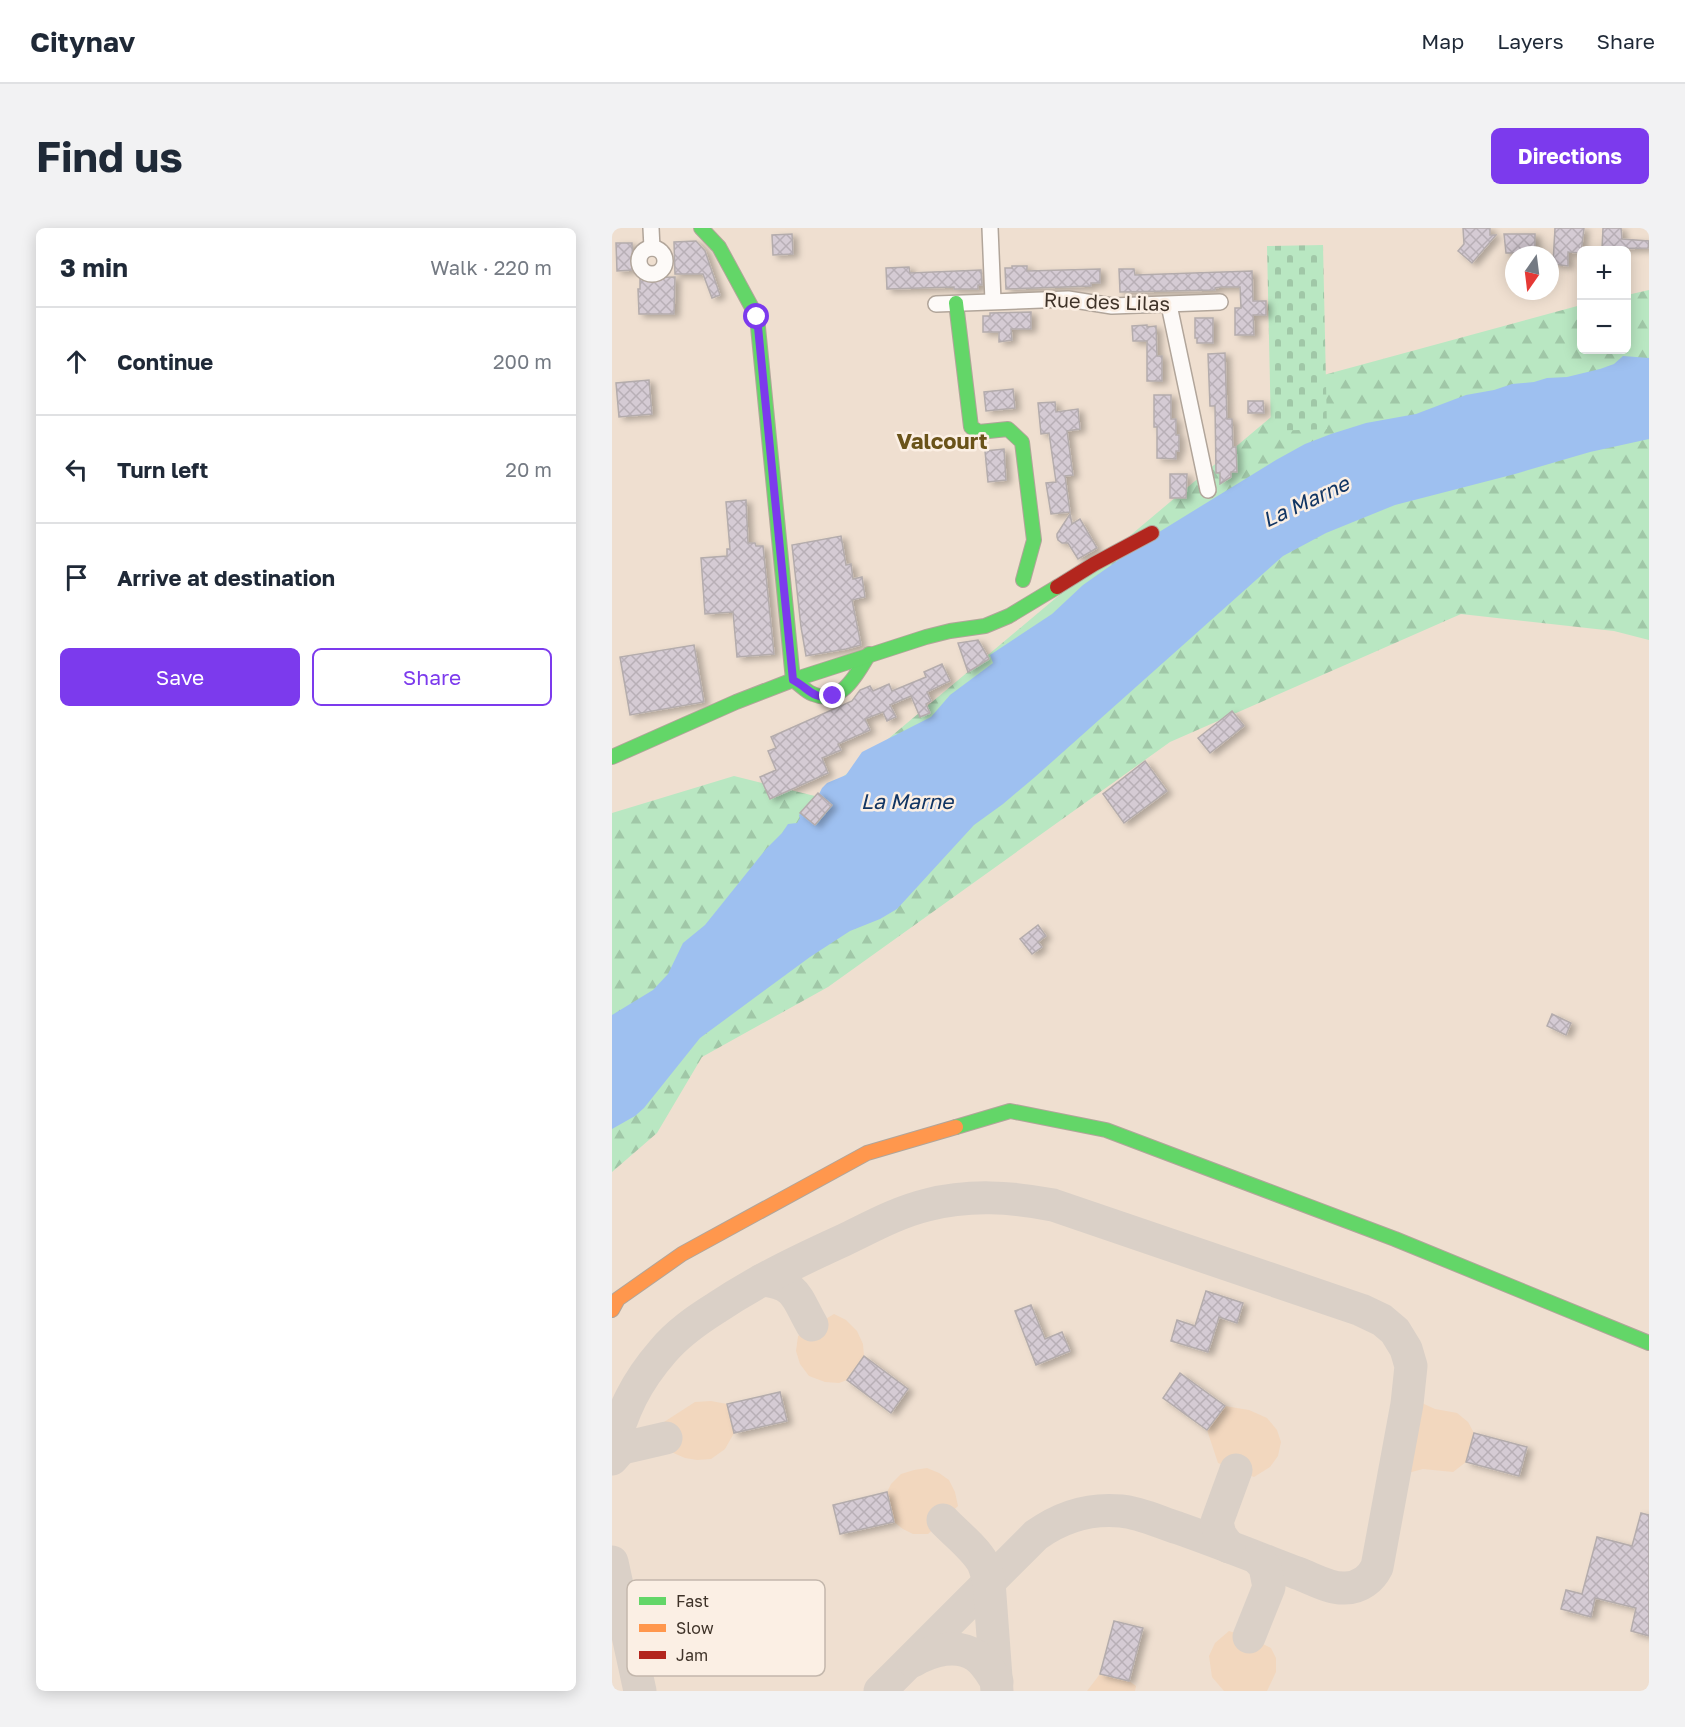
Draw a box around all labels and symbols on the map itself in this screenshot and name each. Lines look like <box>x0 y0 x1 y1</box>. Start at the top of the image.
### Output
north arrow <box>1505 246 1559 300</box>
street label: Rue des Lilas <box>1043 287 1171 315</box>
route start <box>743 303 769 329</box>
district label: Valcourt <box>897 427 988 454</box>
water label: La Marne <box>1258 469 1355 532</box>
route end <box>819 682 845 708</box>
water label: La Marne <box>861 788 955 814</box>
legend <box>627 1580 825 1676</box>
text: Fast <box>676 1591 709 1611</box>
text: Slow <box>676 1618 714 1638</box>
text: Jam <box>676 1645 708 1665</box>

